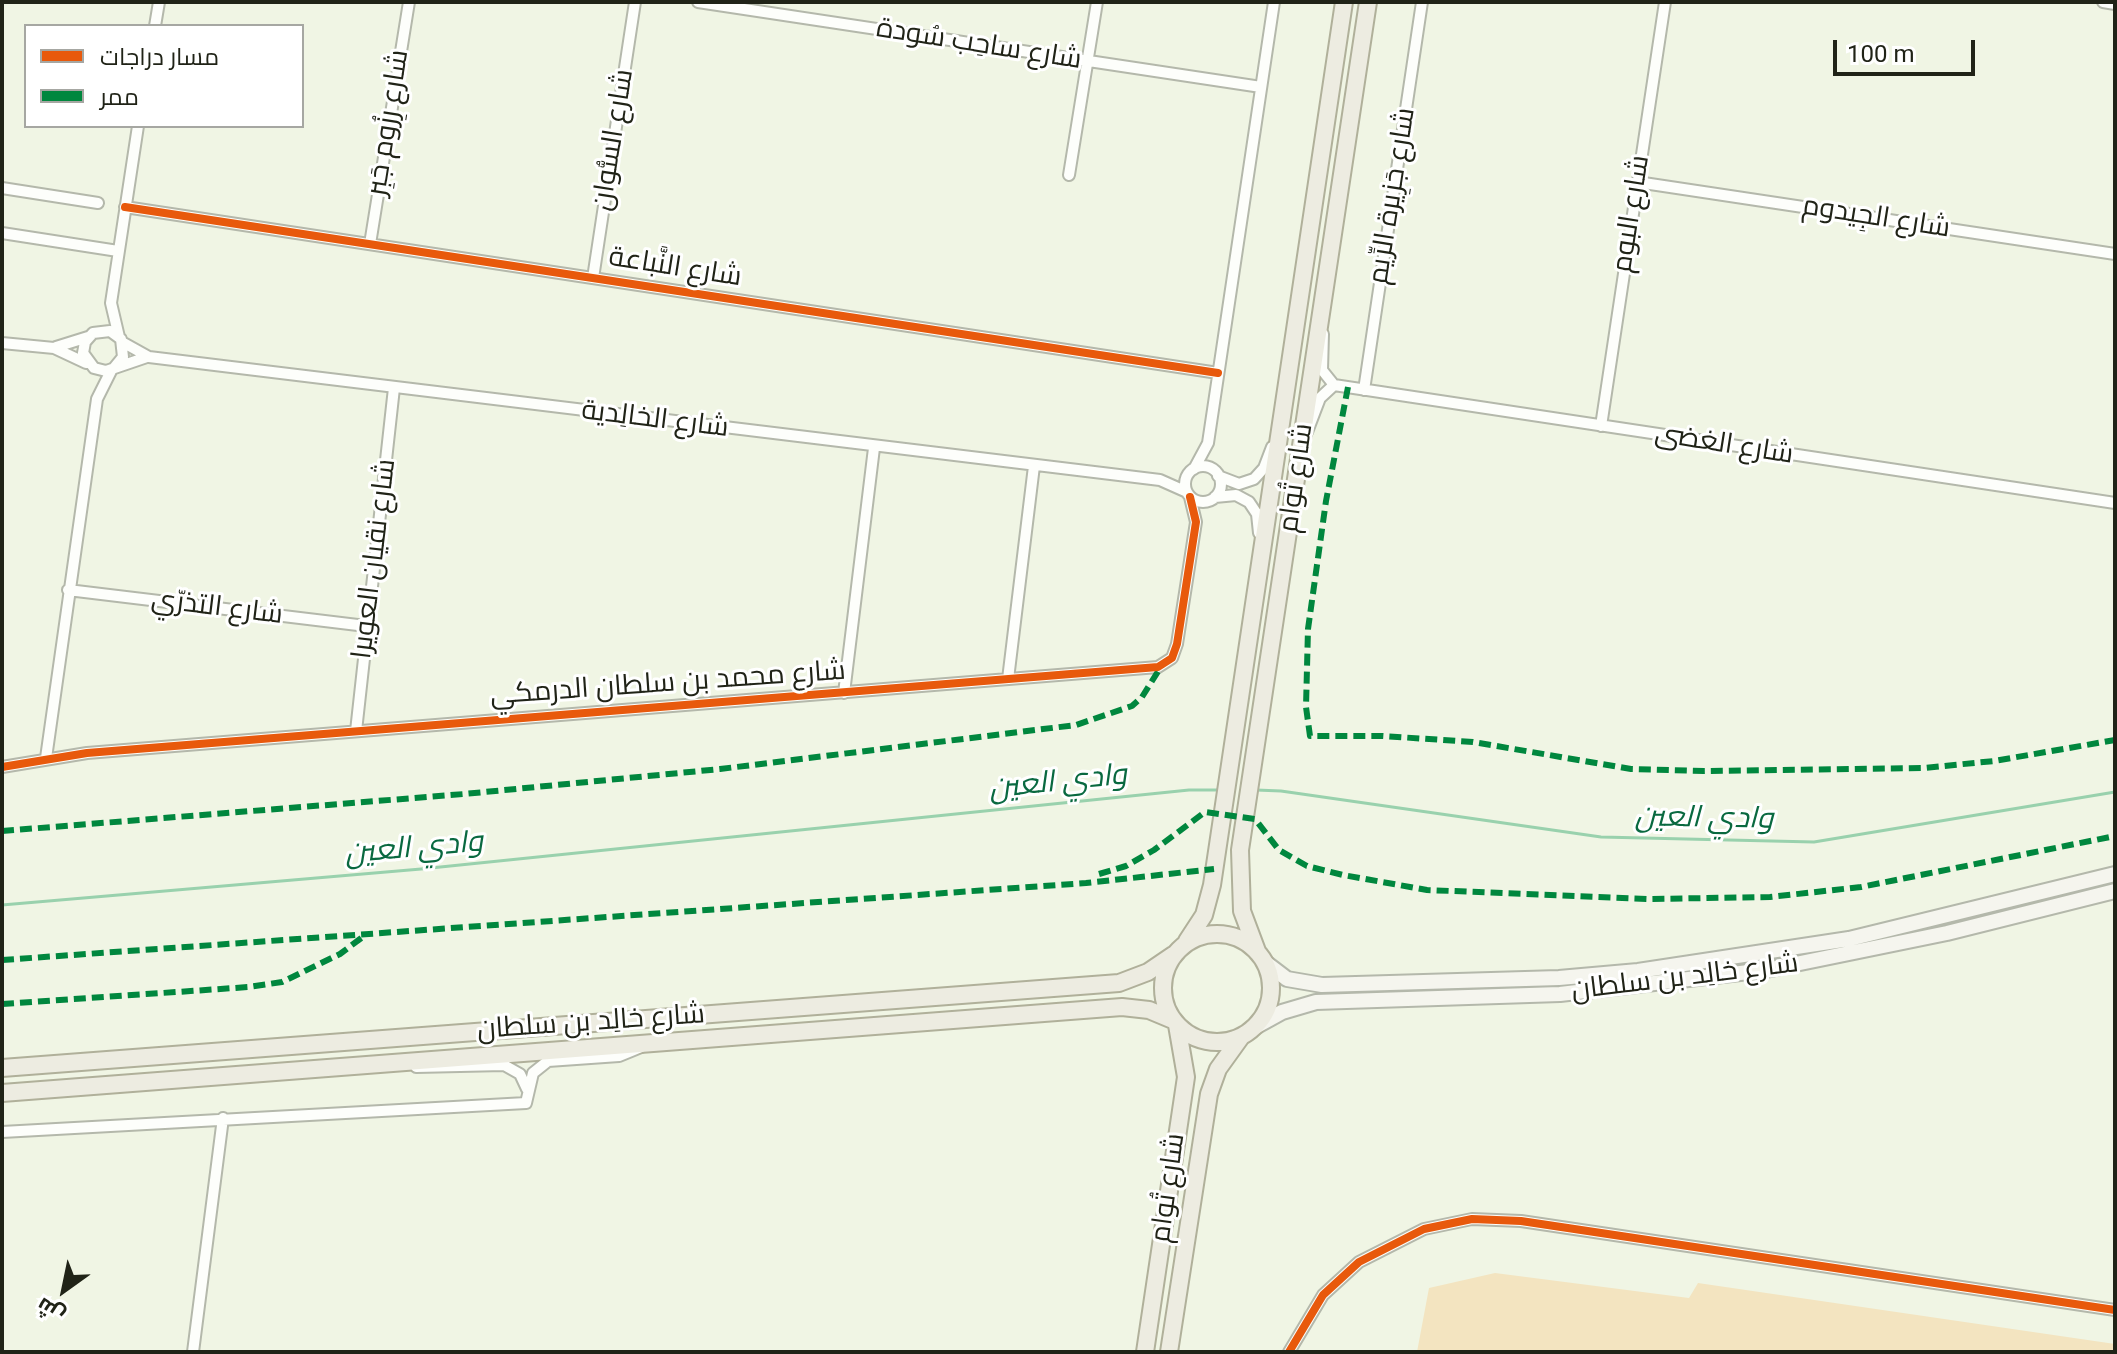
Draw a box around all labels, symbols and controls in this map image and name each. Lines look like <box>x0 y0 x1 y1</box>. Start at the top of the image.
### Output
street label: شارع ساحِب سُودة <box>874 12 1084 78</box>
legend <box>24 24 304 128</box>
scale bar <box>1837 24 1979 74</box>
text: 100 m <box>1847 40 1914 68</box>
text: مسار دراجات <box>100 43 219 71</box>
street label: شارع رِزُوم جَبِر <box>361 47 417 199</box>
street label: شارع السُّوان <box>586 67 642 213</box>
text: ممر <box>100 83 139 111</box>
street label: شارع جَزِيرة الرِّيم <box>1362 105 1424 287</box>
street label: شارع البوم <box>1606 153 1658 275</box>
street label: شارع الجِيدوم <box>1800 190 1952 246</box>
street label: شارع النَّباعة <box>606 241 744 295</box>
street label: شارع الخالِدية <box>580 394 730 446</box>
street label: شارع الغضى <box>1652 417 1796 473</box>
street label: شارع تُوام <box>1273 421 1321 535</box>
street label: شارع نقيان العويرا <box>346 457 404 661</box>
street label: شارع التذرّي <box>149 583 285 633</box>
street label: شارع محمد بن سلطان الدرمكي <box>489 655 847 713</box>
water label: وادي العين <box>987 758 1129 808</box>
water label: وادي العين <box>1635 800 1773 838</box>
water label: وادي العين <box>344 825 484 873</box>
street label: شارع خالِد بن سلطان <box>1570 947 1800 1009</box>
street label: شارع خالِد بن سلطان <box>476 998 706 1048</box>
street label: شارع تُوام <box>1145 1131 1193 1245</box>
north arrow <box>24 1250 104 1330</box>
text: ش <box>32 1292 69 1329</box>

